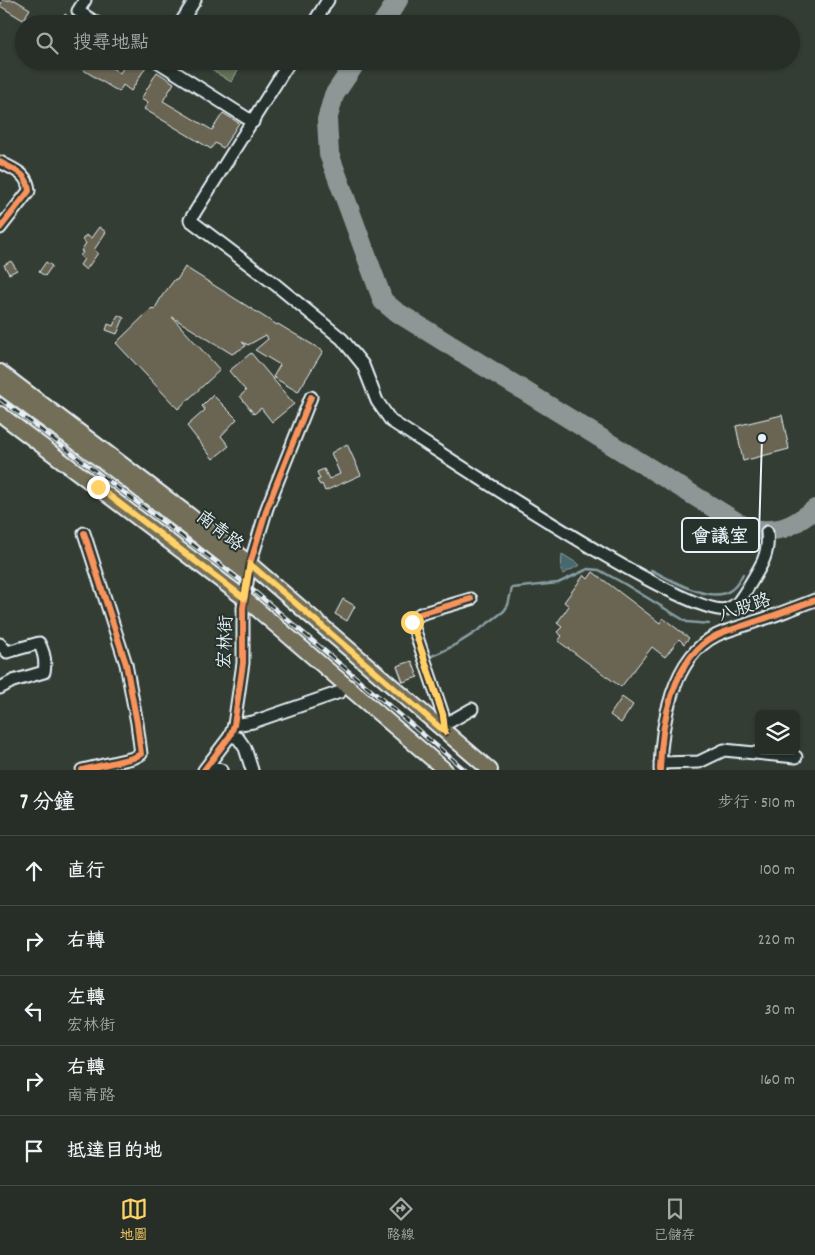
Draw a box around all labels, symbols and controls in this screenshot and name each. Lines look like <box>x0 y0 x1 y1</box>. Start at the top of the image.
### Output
search box <box>15 15 800 70</box>
icon: search <box>33 29 61 57</box>
text: 搜尋地點 <box>73 31 149 58</box>
route end <box>87 476 110 499</box>
street label: 南青路 <box>190 506 248 558</box>
callout: 會議室 <box>682 518 759 552</box>
text: 會議室 <box>691 525 749 552</box>
street label: 八股路 <box>715 588 775 630</box>
route start <box>401 611 424 634</box>
street label: 宏林街 <box>214 615 240 669</box>
map controls <box>755 710 800 755</box>
button: layers <box>755 710 800 755</box>
text: 7 分鐘 <box>20 789 75 819</box>
text: 步行 · 510 m <box>718 792 795 815</box>
icon: ahead <box>20 857 48 885</box>
text: 直行 <box>67 859 105 886</box>
text: 100 m <box>759 859 795 882</box>
icon: right <box>20 927 48 955</box>
text: 右轉 <box>67 929 105 956</box>
text: 220 m <box>758 929 795 952</box>
text: 左轉 <box>67 986 105 1013</box>
icon: left <box>20 997 48 1025</box>
text: 30 m <box>765 999 795 1022</box>
text: 宏林街 <box>67 1015 115 1038</box>
text: 右轉 <box>67 1056 105 1083</box>
icon: right <box>20 1067 48 1095</box>
text: 160 m <box>760 1069 795 1092</box>
text: 南青路 <box>67 1085 115 1108</box>
icon: arrive <box>20 1137 48 1165</box>
text: 抵達目的地 <box>67 1139 162 1166</box>
tab: 地圖 <box>120 1195 148 1246</box>
tab: 路線 <box>387 1195 415 1246</box>
tab: 已儲存 <box>654 1195 696 1246</box>

